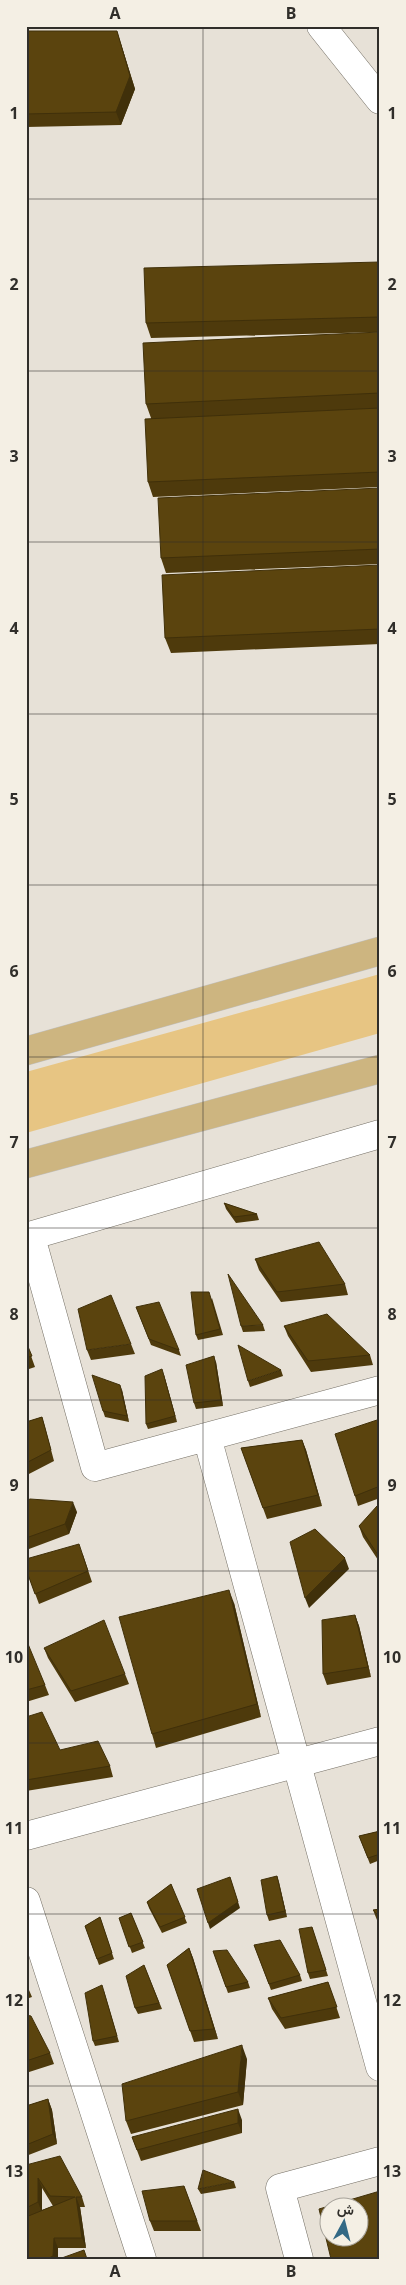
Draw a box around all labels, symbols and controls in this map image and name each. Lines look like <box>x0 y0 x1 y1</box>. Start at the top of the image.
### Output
text: A <box>109 2 121 24</box>
text: B <box>286 2 296 24</box>
text: 1 <box>9 102 19 124</box>
text: 1 <box>387 102 397 124</box>
text: 2 <box>9 273 19 295</box>
text: 2 <box>387 273 397 295</box>
text: 3 <box>9 445 19 467</box>
text: 3 <box>387 445 397 467</box>
text: 4 <box>9 617 19 639</box>
text: 4 <box>387 617 397 639</box>
text: 5 <box>9 788 19 810</box>
text: 5 <box>387 788 397 810</box>
text: 6 <box>9 960 19 982</box>
text: 6 <box>387 960 397 982</box>
text: 7 <box>9 1131 19 1153</box>
text: 7 <box>387 1131 397 1153</box>
text: 8 <box>9 1303 19 1325</box>
text: 8 <box>387 1303 397 1325</box>
text: 9 <box>9 1474 19 1496</box>
text: 9 <box>387 1474 397 1496</box>
text: 10 <box>5 1646 23 1668</box>
text: 10 <box>383 1646 401 1668</box>
text: 11 <box>5 1817 23 1839</box>
text: 11 <box>383 1817 401 1839</box>
text: 12 <box>5 1989 23 2011</box>
text: 12 <box>383 1989 401 2011</box>
text: 13 <box>5 2160 23 2182</box>
text: 13 <box>383 2160 401 2182</box>
north arrow <box>318 2198 368 2248</box>
text: ش <box>336 2198 355 2219</box>
text: A <box>109 2260 121 2282</box>
text: B <box>286 2260 296 2282</box>

